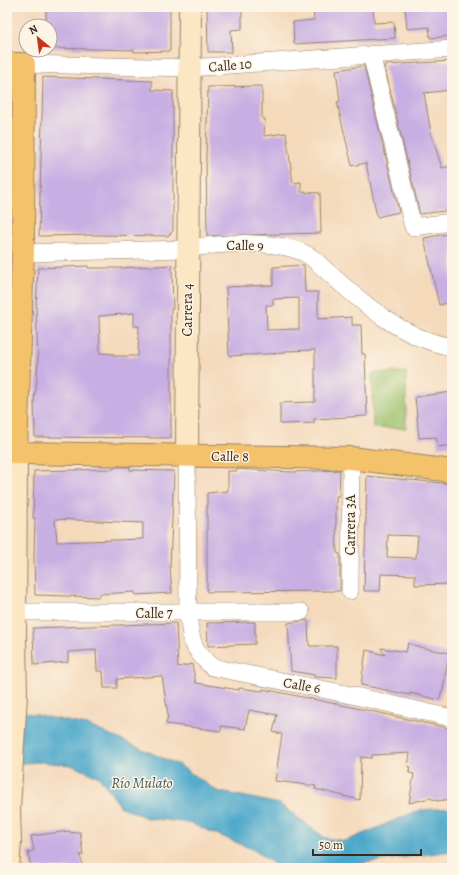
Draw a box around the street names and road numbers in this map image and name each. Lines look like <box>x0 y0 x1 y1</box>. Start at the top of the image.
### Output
street label: Calle 10 <box>208 54 252 77</box>
street label: Calle 9 <box>226 236 264 255</box>
street label: Carrera 4 <box>178 283 197 337</box>
street label: Calle 8 <box>211 447 249 466</box>
street label: Carrera 3A <box>341 494 360 555</box>
street label: Calle 7 <box>135 604 173 623</box>
street label: Calle 6 <box>282 673 322 698</box>

